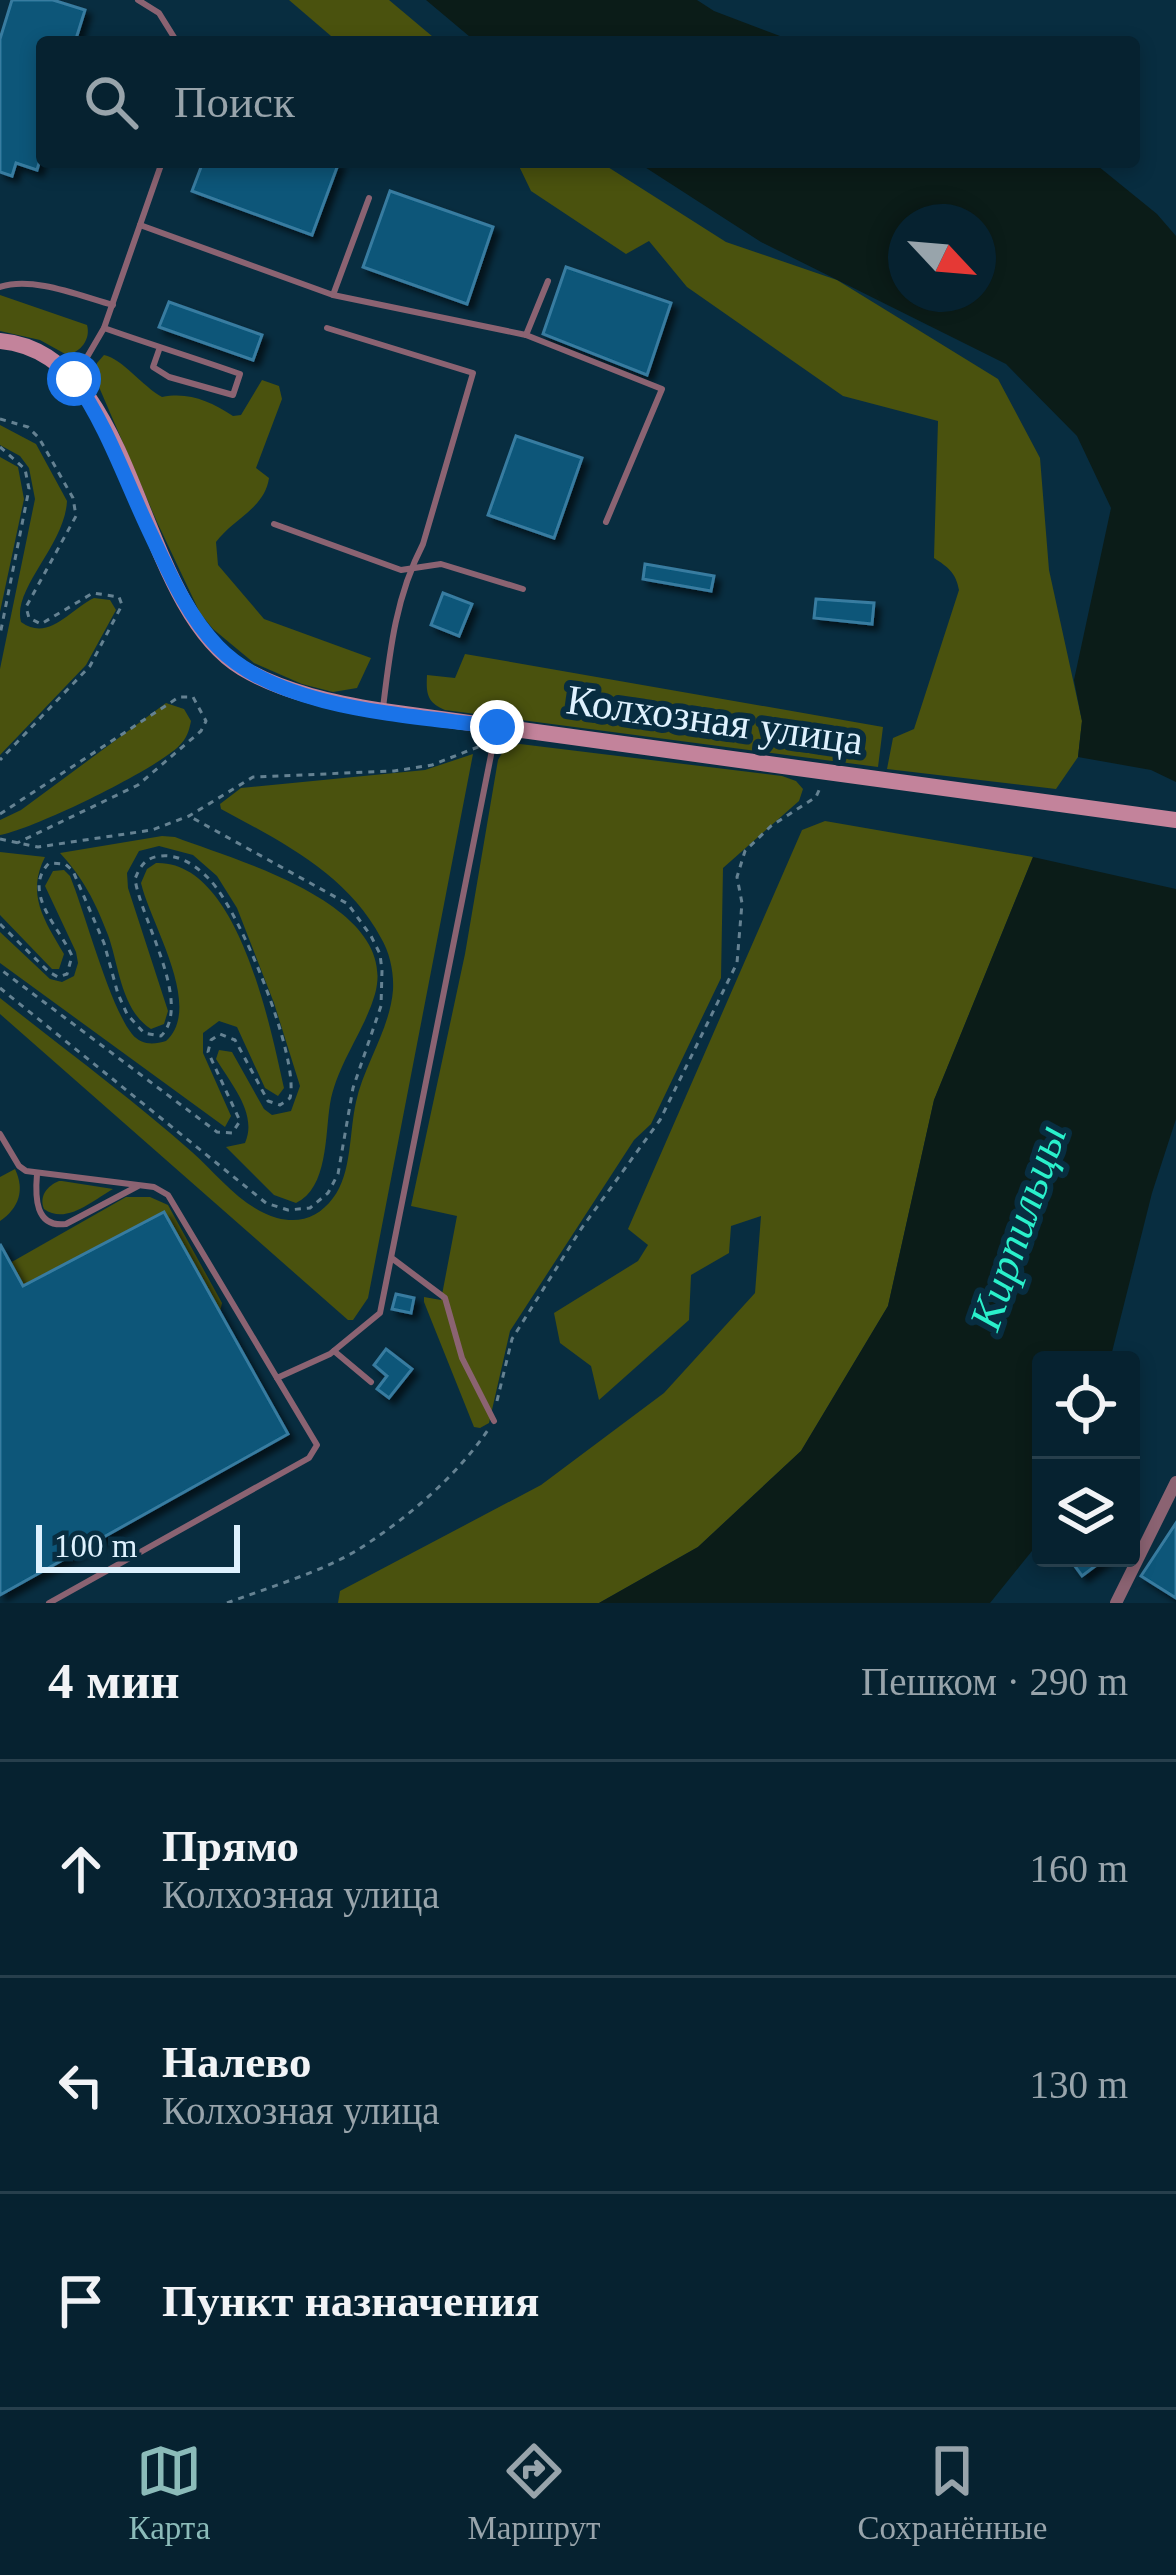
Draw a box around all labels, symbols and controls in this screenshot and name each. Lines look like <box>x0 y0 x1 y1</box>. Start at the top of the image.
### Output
search box <box>36 36 1140 168</box>
icon: search <box>78 69 144 135</box>
text: Поиск <box>174 77 295 127</box>
north arrow <box>888 204 996 312</box>
route start <box>47 352 101 406</box>
street label: Колхозная улица <box>564 676 866 764</box>
route end <box>470 700 524 754</box>
water label: Кирпильцы <box>959 1119 1076 1337</box>
map controls <box>1032 1351 1140 1567</box>
button: locate <box>1032 1351 1140 1459</box>
button: layers <box>1032 1459 1140 1567</box>
scale bar <box>36 1519 240 1572</box>
text: 100 m <box>54 1528 137 1564</box>
text: 4 мин <box>48 1653 180 1709</box>
text: Пешком · 290 m <box>861 1660 1128 1703</box>
text: Прямо <box>162 1821 299 1871</box>
icon: ahead <box>48 1836 114 1902</box>
text: 160 m <box>1029 1847 1128 1890</box>
text: Колхозная улица <box>162 1873 440 1916</box>
text: Налево <box>162 2037 312 2087</box>
icon: left <box>48 2052 114 2118</box>
text: 130 m <box>1029 2063 1128 2106</box>
text: Колхозная улица <box>162 2089 440 2132</box>
icon: arrive <box>48 2268 114 2334</box>
text: Пункт назначения <box>162 2276 539 2326</box>
tab: Карта <box>129 2438 210 2547</box>
tab: Маршрут <box>468 2438 600 2547</box>
tab: Сохранённые <box>858 2438 1047 2547</box>

